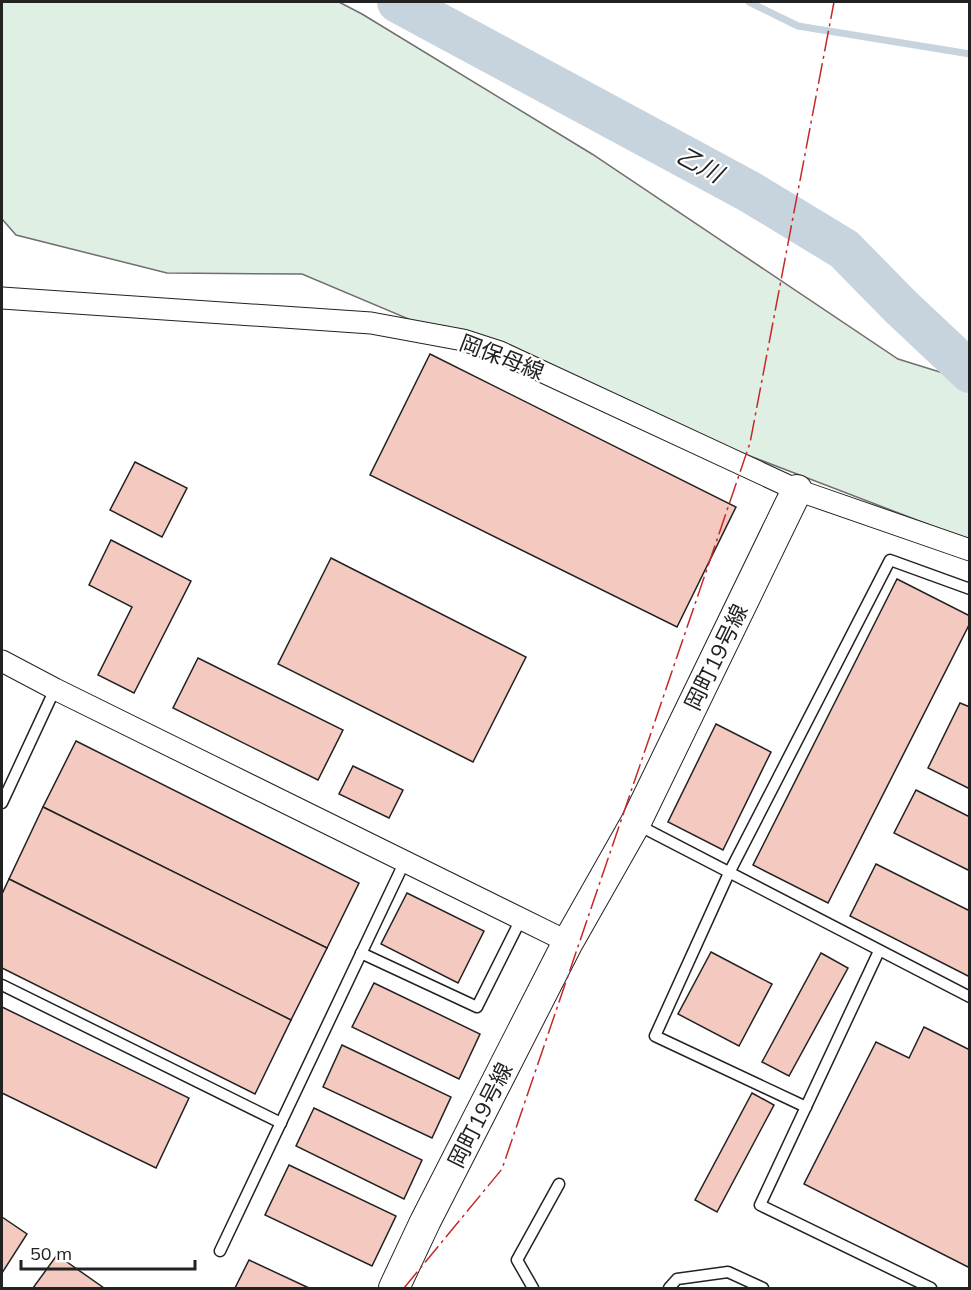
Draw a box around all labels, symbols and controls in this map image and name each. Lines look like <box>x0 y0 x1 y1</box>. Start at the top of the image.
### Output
water label: 乙川 <box>672 139 731 190</box>
street label: 岡保母線 <box>456 328 548 386</box>
street label: 岡町19号線 <box>678 599 754 715</box>
street label: 岡町19号線 <box>442 1058 518 1172</box>
scale bar <box>21 1233 195 1271</box>
text: 50 m <box>30 1242 72 1265</box>

